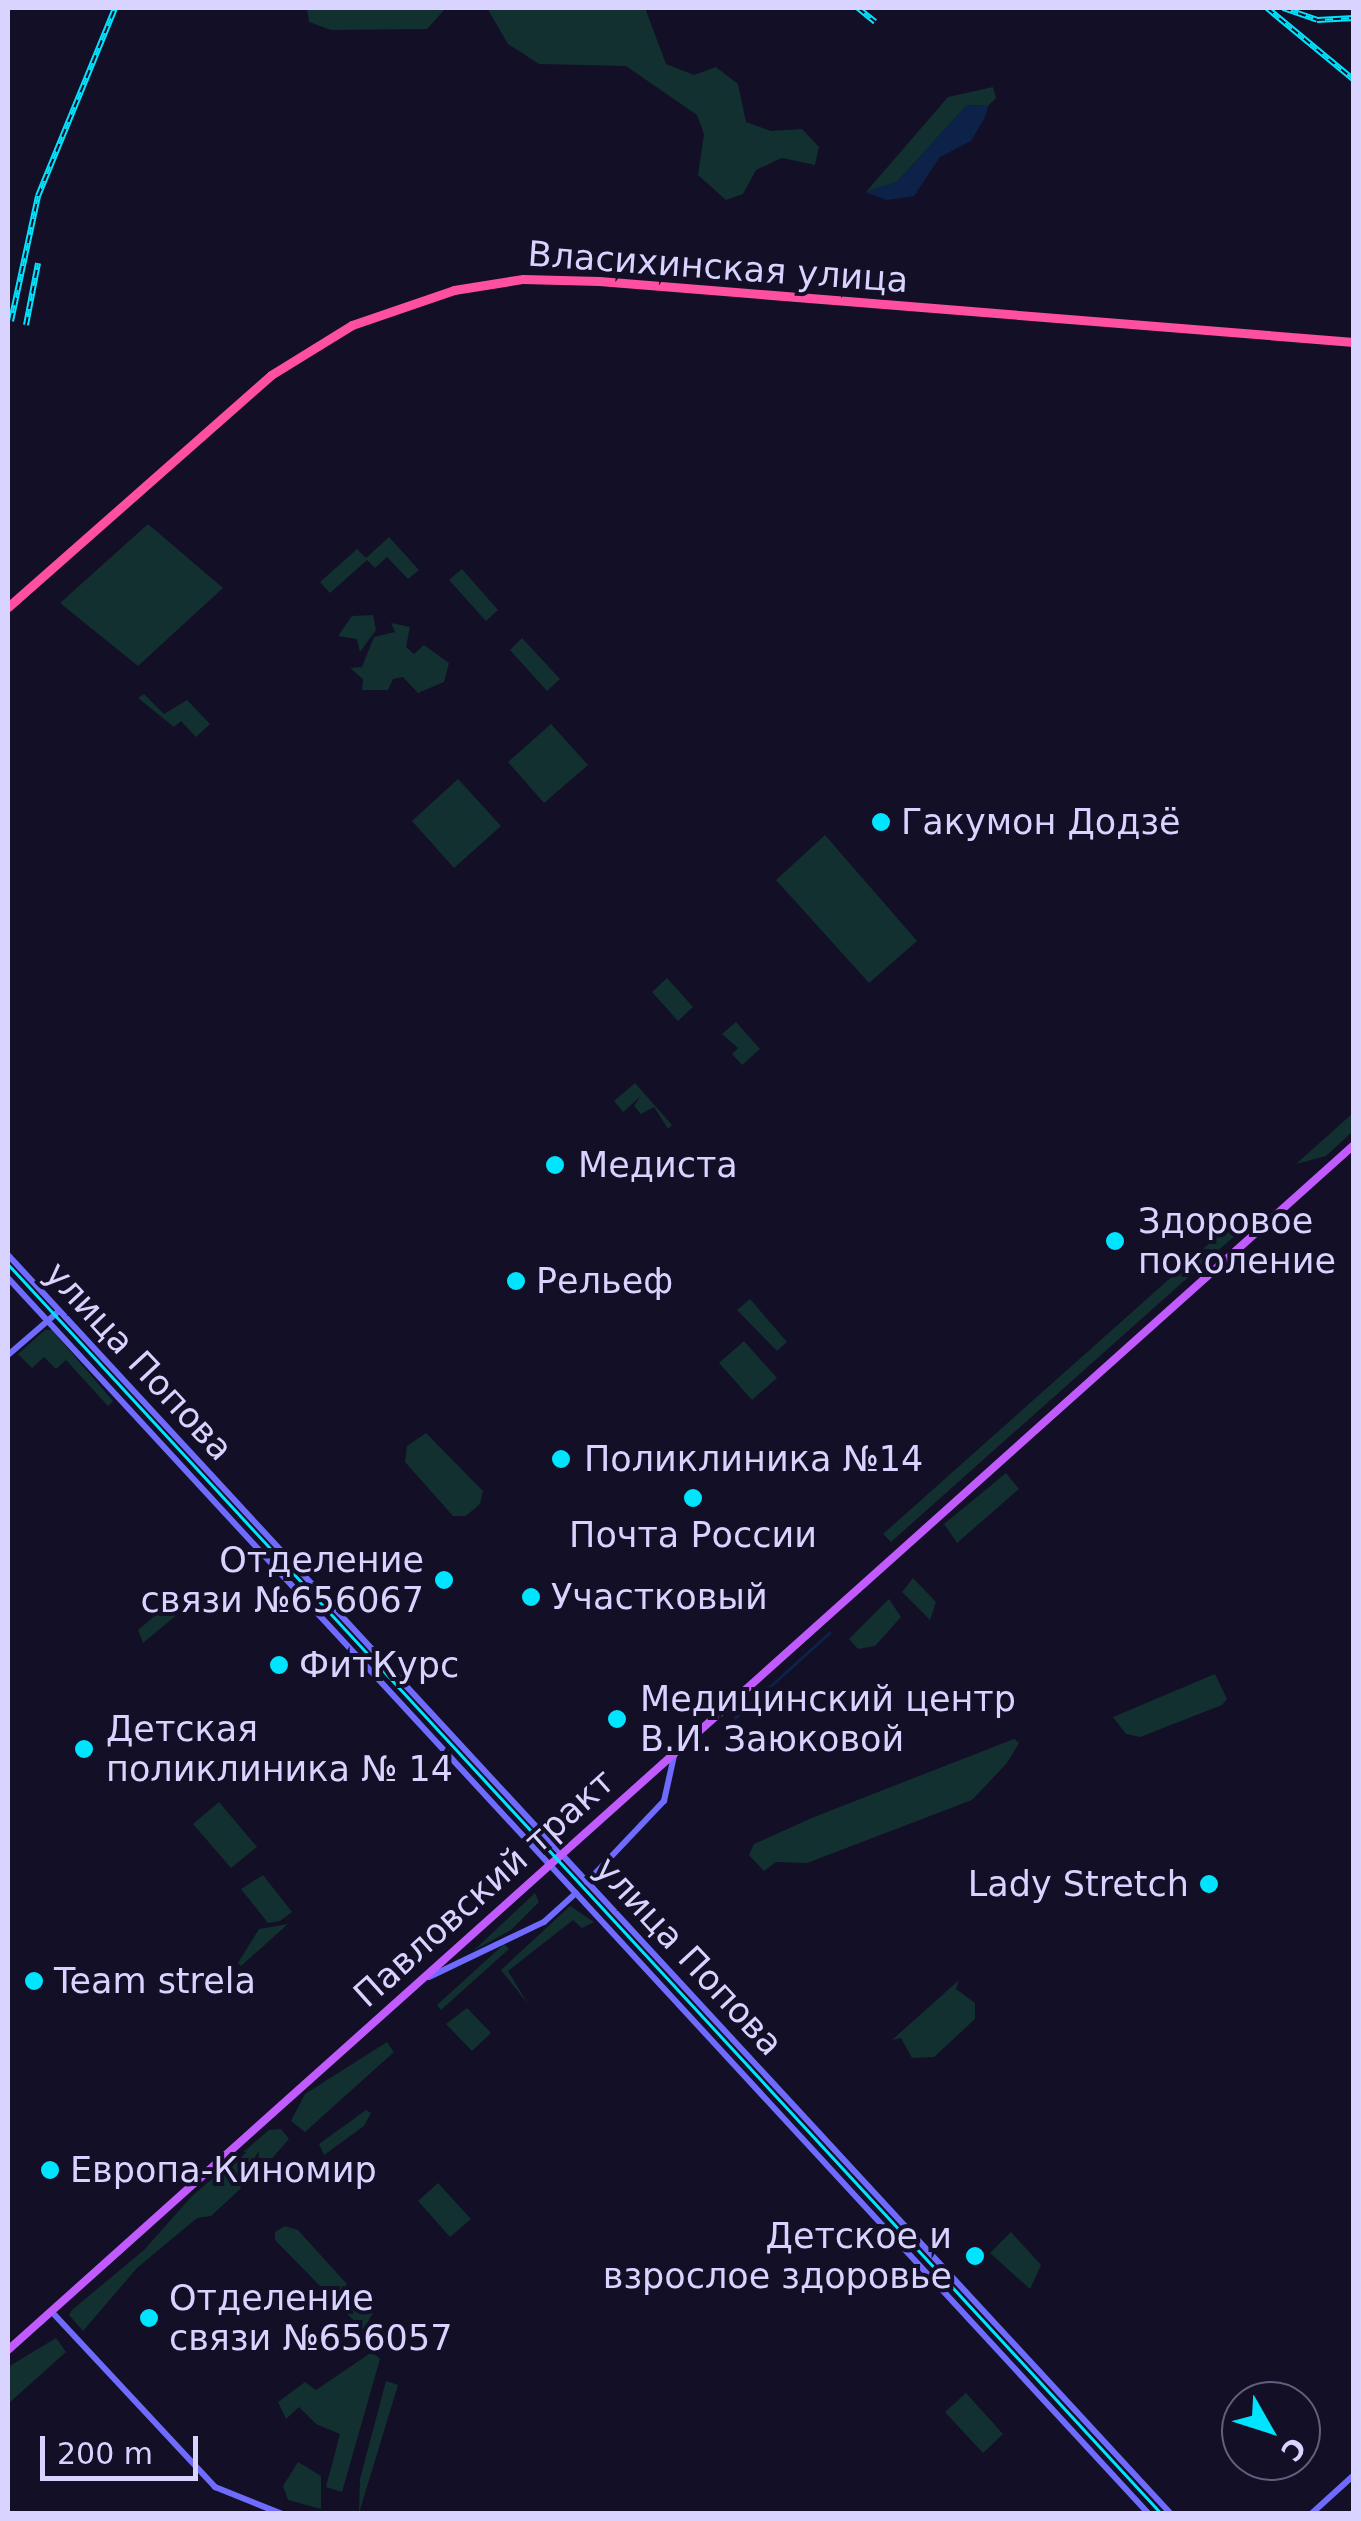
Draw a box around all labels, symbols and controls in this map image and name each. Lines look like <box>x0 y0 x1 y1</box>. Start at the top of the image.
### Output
street label: Власихинская улица <box>526 233 910 301</box>
place label: Гакумон Додзё <box>901 801 1181 843</box>
marker: Гакумон Додзё <box>870 811 892 833</box>
place label: Медиста <box>578 1144 738 1186</box>
marker: Медиста <box>542 1152 568 1178</box>
place label: Здоровое поколение <box>1138 1200 1336 1282</box>
marker: Здоровое поколение <box>1102 1228 1128 1254</box>
street label: улица Попова <box>36 1253 242 1469</box>
place label: Рельеф <box>536 1260 673 1302</box>
marker: Рельеф <box>505 1270 527 1292</box>
place label: Поликлиника №14 <box>584 1438 923 1480</box>
marker: Поликлиника №14 <box>548 1446 574 1472</box>
marker: Почта России <box>682 1487 704 1509</box>
place label: Почта России <box>569 1514 817 1556</box>
place label: Отделение связи №656067 <box>141 1539 424 1621</box>
marker: Отделение связи №656067 <box>433 1569 455 1591</box>
place label: Участковый <box>551 1576 768 1618</box>
marker: Участковый <box>520 1586 542 1608</box>
place label: ФитКурс <box>299 1644 459 1686</box>
marker: ФитКурс <box>268 1654 290 1676</box>
place label: Медицинский центр В.И. Заюковой <box>640 1678 1016 1760</box>
marker: Медицинский центр В.И. Заюковой <box>604 1706 630 1732</box>
place label: Детская поликлиника № 14 <box>106 1708 453 1790</box>
marker: Детская поликлиника № 14 <box>71 1736 97 1762</box>
street label: Павловский тракт <box>345 1760 623 2016</box>
street label: улица Попова <box>586 1848 792 2064</box>
place label: Lady Stretch <box>968 1863 1189 1905</box>
marker: Lady Stretch <box>1198 1873 1220 1895</box>
place label: Team strela <box>54 1960 256 2002</box>
marker: Team strela <box>23 1970 45 1992</box>
place label: Европа-Киномир <box>70 2149 377 2191</box>
marker: Европа-Киномир <box>39 2159 61 2181</box>
place label: Детское и взрослое здоровье <box>603 2215 952 2297</box>
marker: Детское и взрослое здоровье <box>962 2243 988 2269</box>
place label: Отделение связи №656057 <box>169 2277 452 2359</box>
marker: Отделение связи №656057 <box>138 2307 160 2329</box>
north arrow <box>1221 2381 1321 2481</box>
scale bar <box>45 2416 202 2478</box>
text: С <box>1274 2431 1312 2467</box>
text: 200 m <box>57 2436 153 2471</box>

